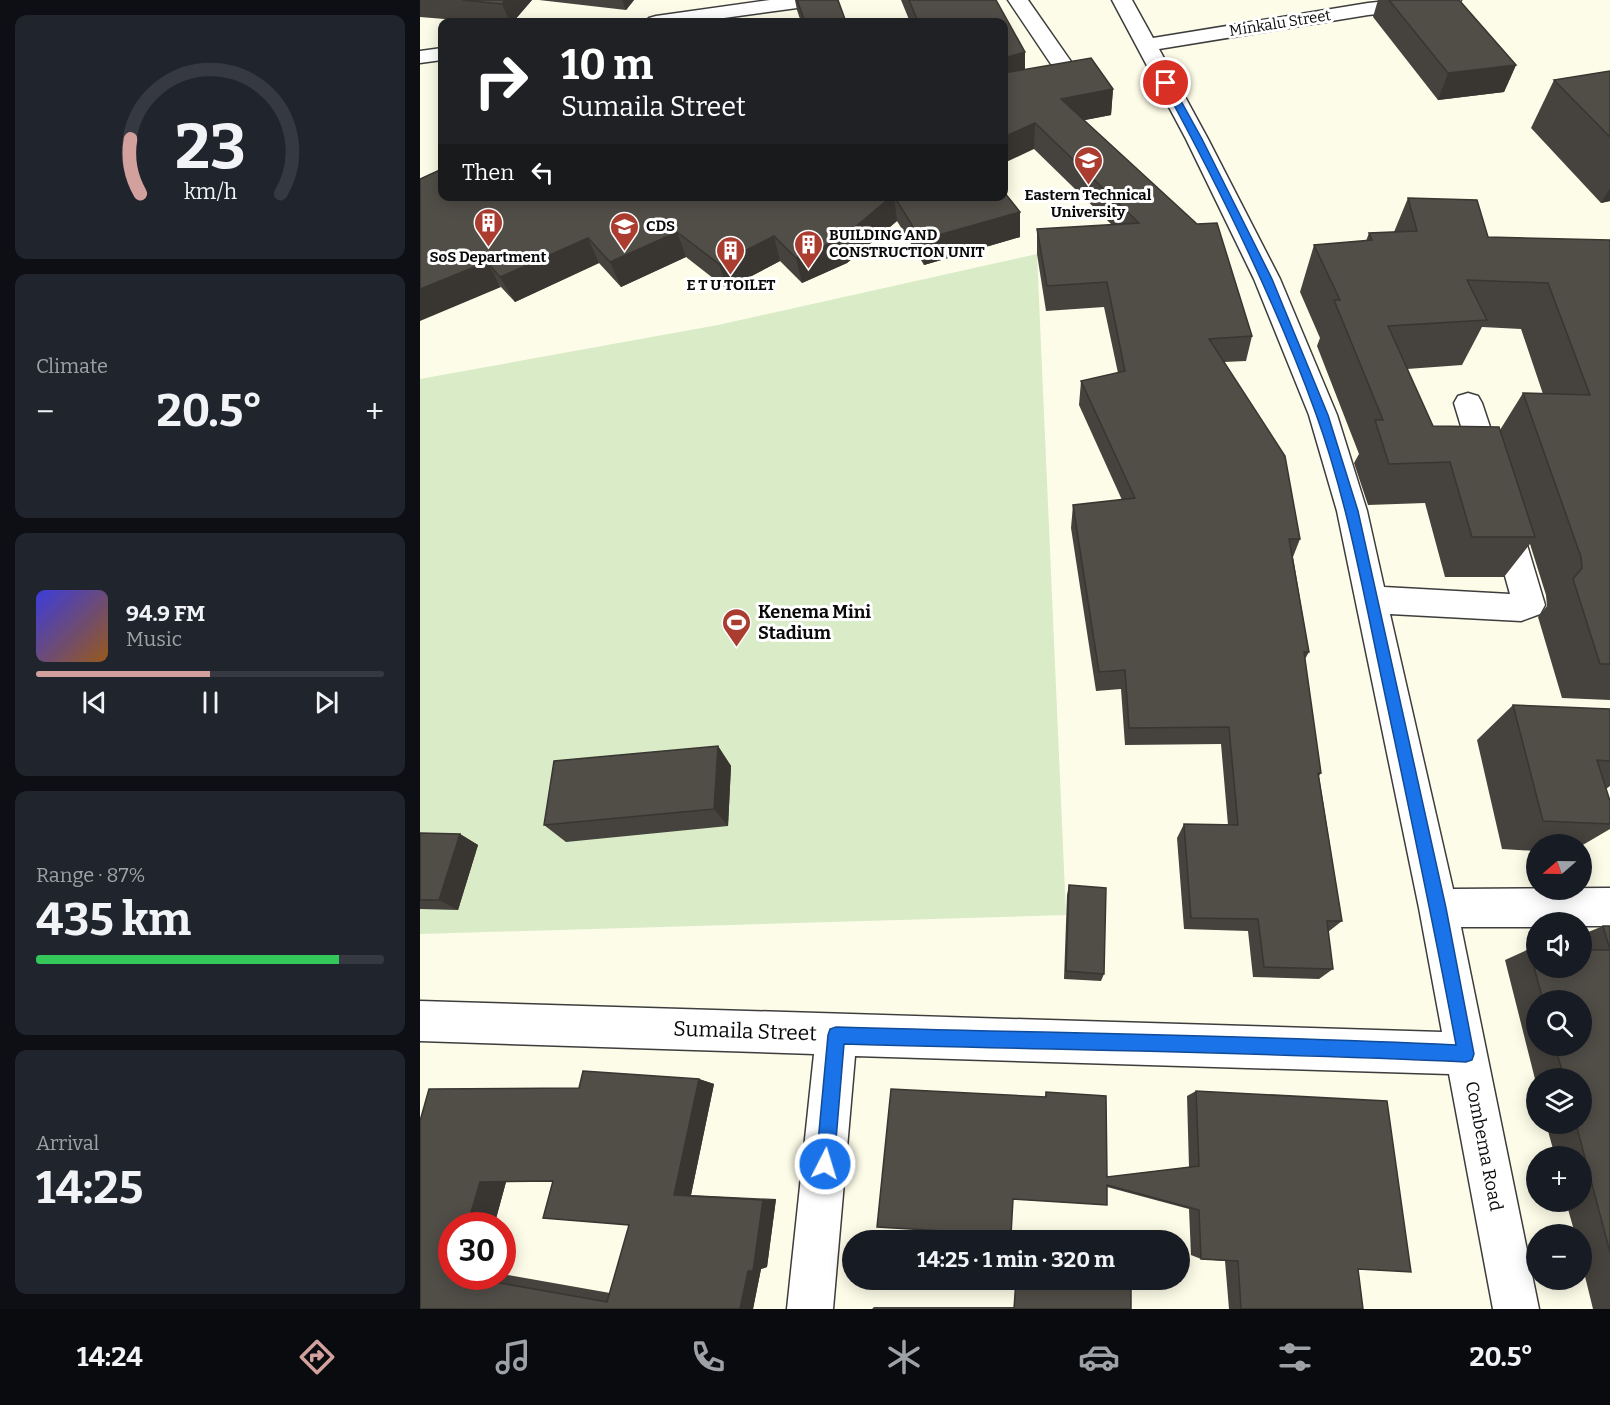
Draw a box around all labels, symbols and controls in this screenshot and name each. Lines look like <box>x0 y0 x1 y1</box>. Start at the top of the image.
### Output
street label: Minkalu Street <box>1228 6 1333 40</box>
text: 10 m <box>561 40 653 90</box>
icon: right <box>462 42 540 120</box>
pin <box>1140 57 1191 108</box>
icon: arrive <box>1149 66 1182 99</box>
text: Sumaila Street <box>561 91 746 123</box>
text: 23 <box>174 110 246 185</box>
school or university icon: Eastern Technical University <box>1072 144 1104 186</box>
icon: left <box>526 156 559 189</box>
text: Then <box>462 159 514 186</box>
text: km/h <box>183 179 237 205</box>
place label: Eastern Technical University <box>1025 186 1152 221</box>
building icon: SoS Department <box>472 206 504 248</box>
school or university icon: CDS <box>609 210 641 252</box>
place label: CDS <box>646 217 675 235</box>
place label: BUILDING AND CONSTRUCTION UNIT <box>829 226 985 261</box>
building icon: BUILDING AND CONSTRUCTION UNIT <box>792 228 824 270</box>
building icon: E T U TOILET <box>715 234 747 276</box>
place label: SoS Department <box>430 248 546 266</box>
place label: E T U TOILET <box>687 276 775 294</box>
text: Climate <box>36 354 108 378</box>
text: 20.5° <box>157 384 263 438</box>
text: − <box>36 392 54 432</box>
text: + <box>365 392 384 432</box>
text: 94.9 FM <box>126 600 205 627</box>
place label: Kenema Mini Stadium <box>758 601 871 644</box>
sports icon: Kenema Mini Stadium <box>721 606 753 648</box>
text: Music <box>126 627 182 651</box>
icon: previous <box>78 686 111 719</box>
icon: pause <box>194 686 227 719</box>
icon: next <box>310 686 343 719</box>
north arrow <box>1526 834 1592 900</box>
map controls <box>1526 834 1592 1290</box>
text: Range · 87% <box>36 863 145 887</box>
text: 435 km <box>36 893 191 947</box>
button: sound <box>1526 912 1592 978</box>
button: search <box>1526 990 1592 1056</box>
street label: Sumaila Street <box>673 1015 818 1047</box>
button: layers <box>1526 1068 1592 1134</box>
street label: Combema Road <box>1461 1079 1507 1213</box>
text: Arrival <box>36 1131 99 1155</box>
position arrow <box>793 1132 857 1196</box>
button: + <box>1526 1146 1592 1212</box>
text: 14:25 <box>36 1161 143 1215</box>
speed limit sign: 30 <box>438 1212 516 1290</box>
button: − <box>1526 1224 1592 1290</box>
text: 14:25 · 1 min · 320 m <box>917 1246 1115 1273</box>
icon: directions <box>296 1336 338 1378</box>
icon: music <box>492 1336 534 1378</box>
icon: phone <box>687 1336 729 1378</box>
icon: climate <box>883 1336 925 1378</box>
icon: car <box>1078 1336 1120 1378</box>
icon: filters <box>1274 1336 1316 1378</box>
text: 14:24 <box>77 1341 143 1373</box>
text: 20.5° <box>1469 1341 1533 1373</box>

